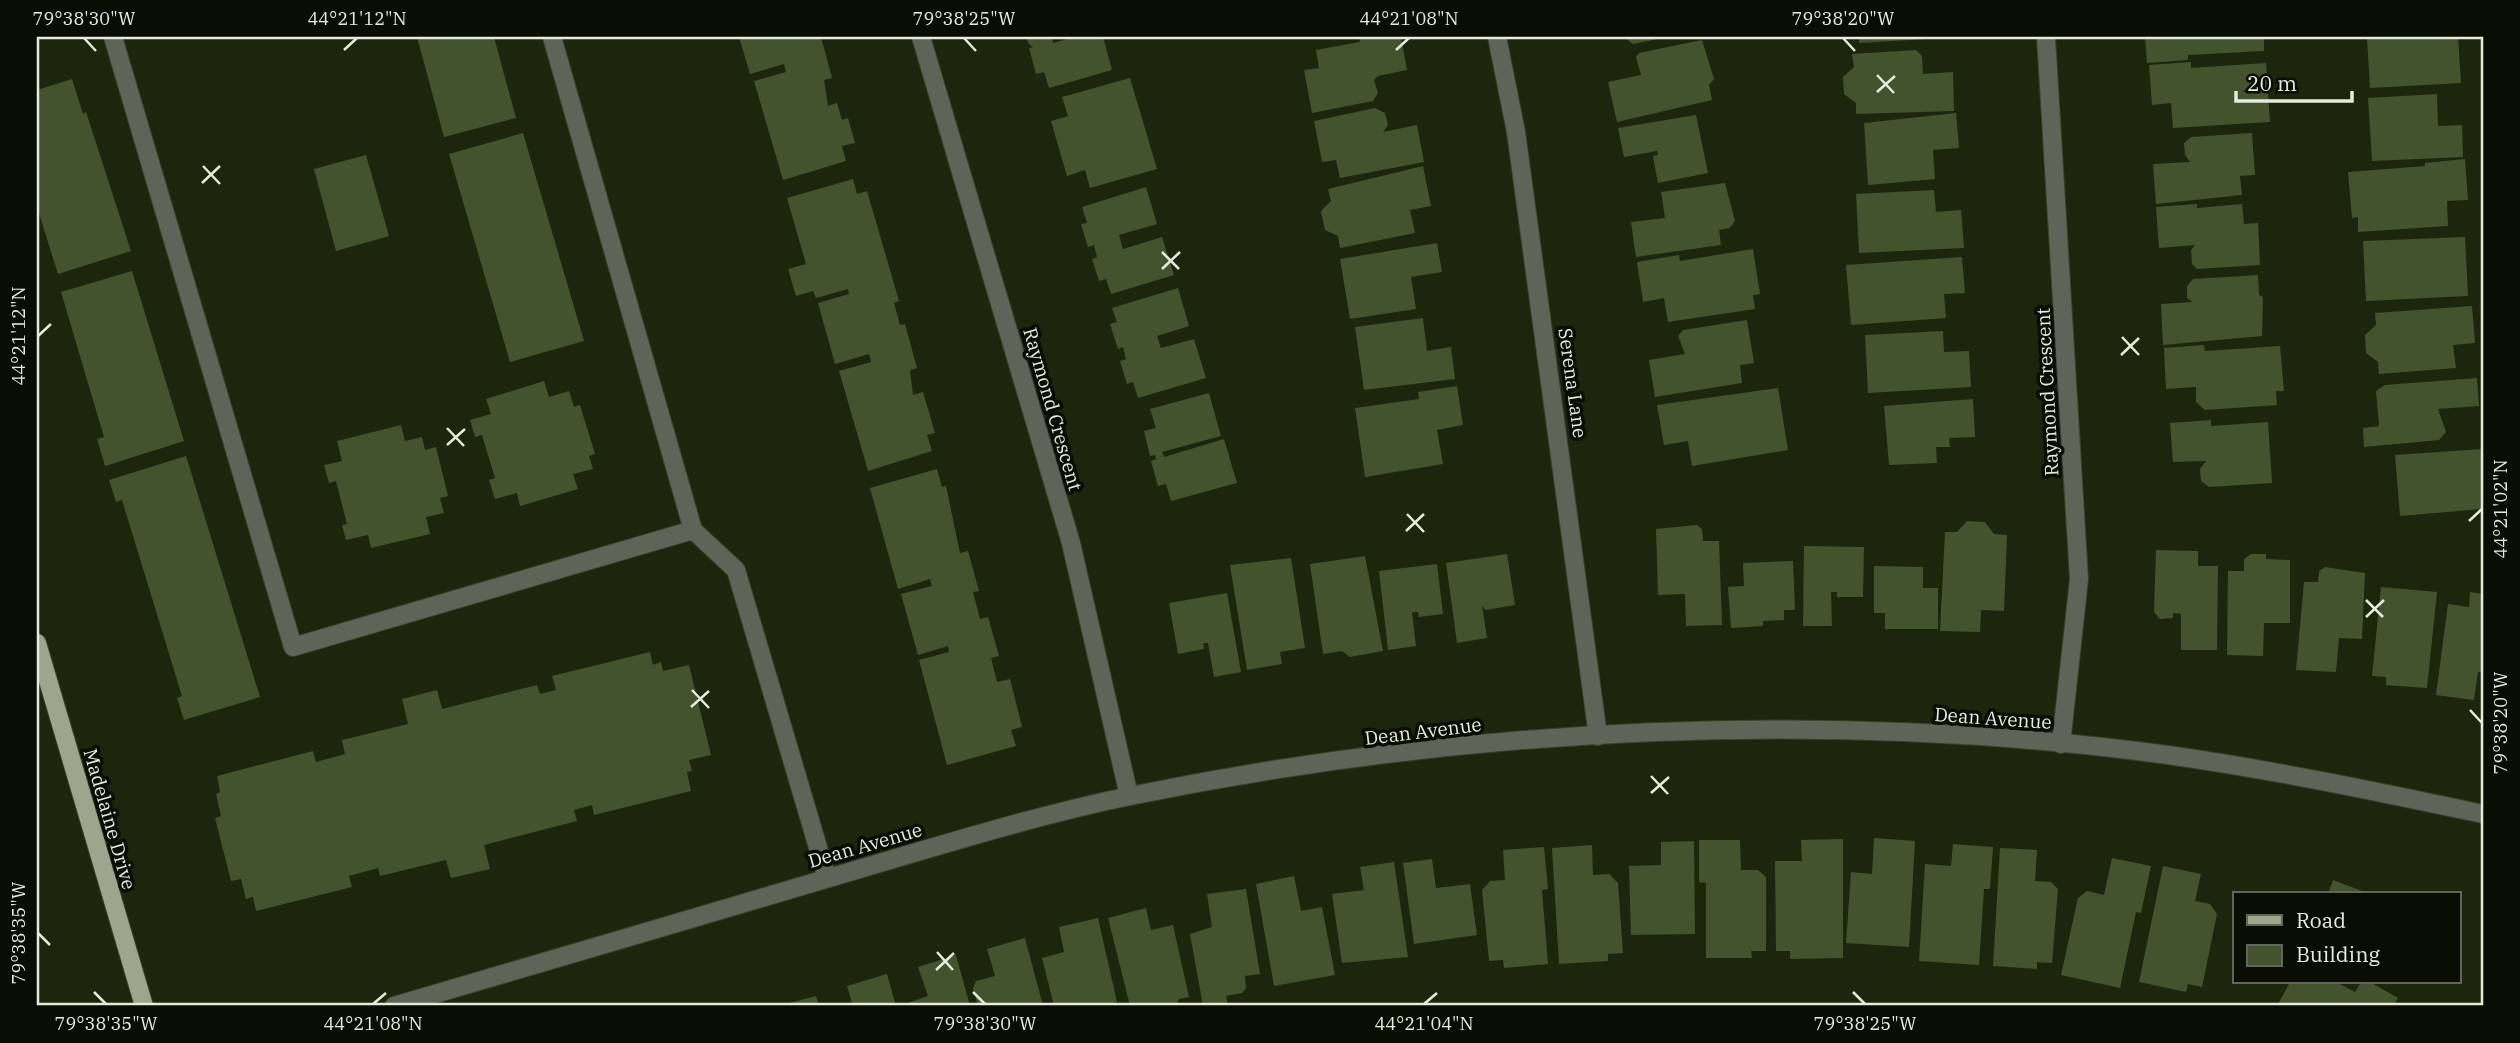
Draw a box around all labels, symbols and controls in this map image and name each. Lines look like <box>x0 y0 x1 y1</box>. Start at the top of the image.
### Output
text: 79°38'30"W <box>33 7 136 30</box>
text: 44°21'12"N <box>308 7 407 30</box>
text: 79°38'25"W <box>913 7 1016 30</box>
text: 44°21'08"N <box>1360 7 1459 30</box>
text: 79°38'20"W <box>1792 7 1895 30</box>
scale bar <box>2236 60 2352 104</box>
text: 20 m <box>2247 69 2297 97</box>
text: 44°21'12"N <box>7 287 30 386</box>
street label: Raymond Crescent <box>2031 307 2063 477</box>
street label: Raymond Crescent <box>1018 325 1088 494</box>
street label: Serena Lane <box>1553 326 1593 440</box>
text: 44°21'02"N <box>2489 460 2512 559</box>
text: 79°38'20"W <box>2489 671 2512 774</box>
street label: Dean Avenue <box>1934 702 2052 734</box>
street label: Dean Avenue <box>1363 712 1483 750</box>
street label: Madelaine Drive <box>78 746 142 892</box>
street label: Dean Avenue <box>805 817 925 873</box>
text: 79°38'35"W <box>7 881 30 984</box>
legend <box>2233 892 2460 984</box>
text: Road <box>2296 906 2346 934</box>
text: Building <box>2296 940 2381 968</box>
text: 79°38'35"W <box>55 1012 158 1035</box>
text: 44°21'08"N <box>324 1012 423 1035</box>
text: 79°38'30"W <box>934 1012 1037 1035</box>
text: 44°21'04"N <box>1375 1012 1474 1035</box>
text: 79°38'25"W <box>1814 1012 1917 1035</box>

